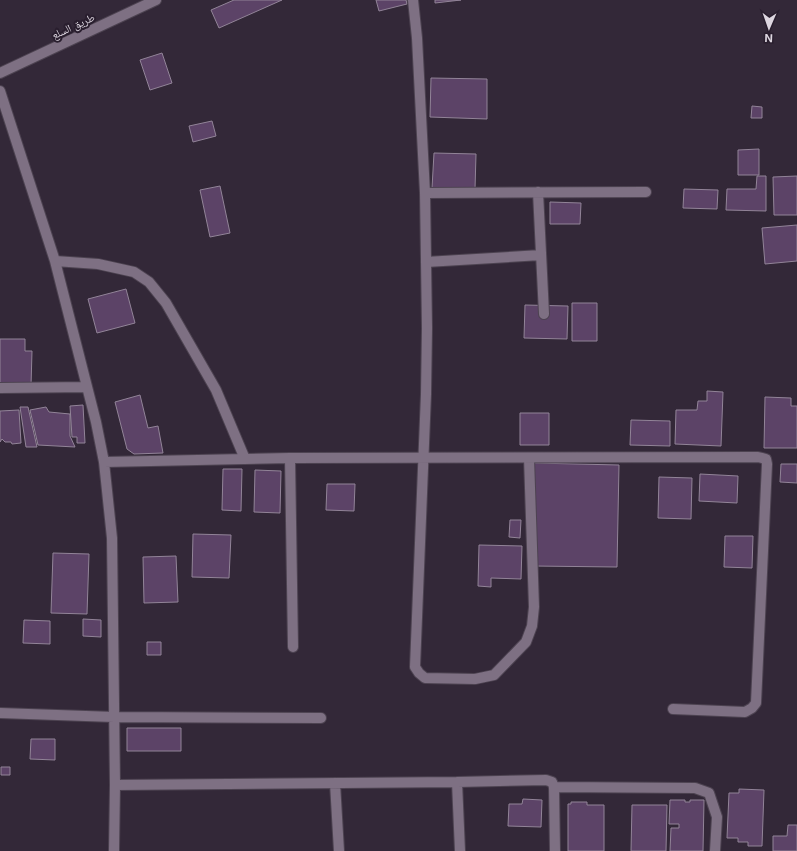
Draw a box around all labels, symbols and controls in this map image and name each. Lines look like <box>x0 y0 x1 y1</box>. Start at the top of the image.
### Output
north arrow <box>749 8 789 48</box>
street label: طريق السلع <box>49 10 97 42</box>
text: N <box>764 31 773 45</box>

